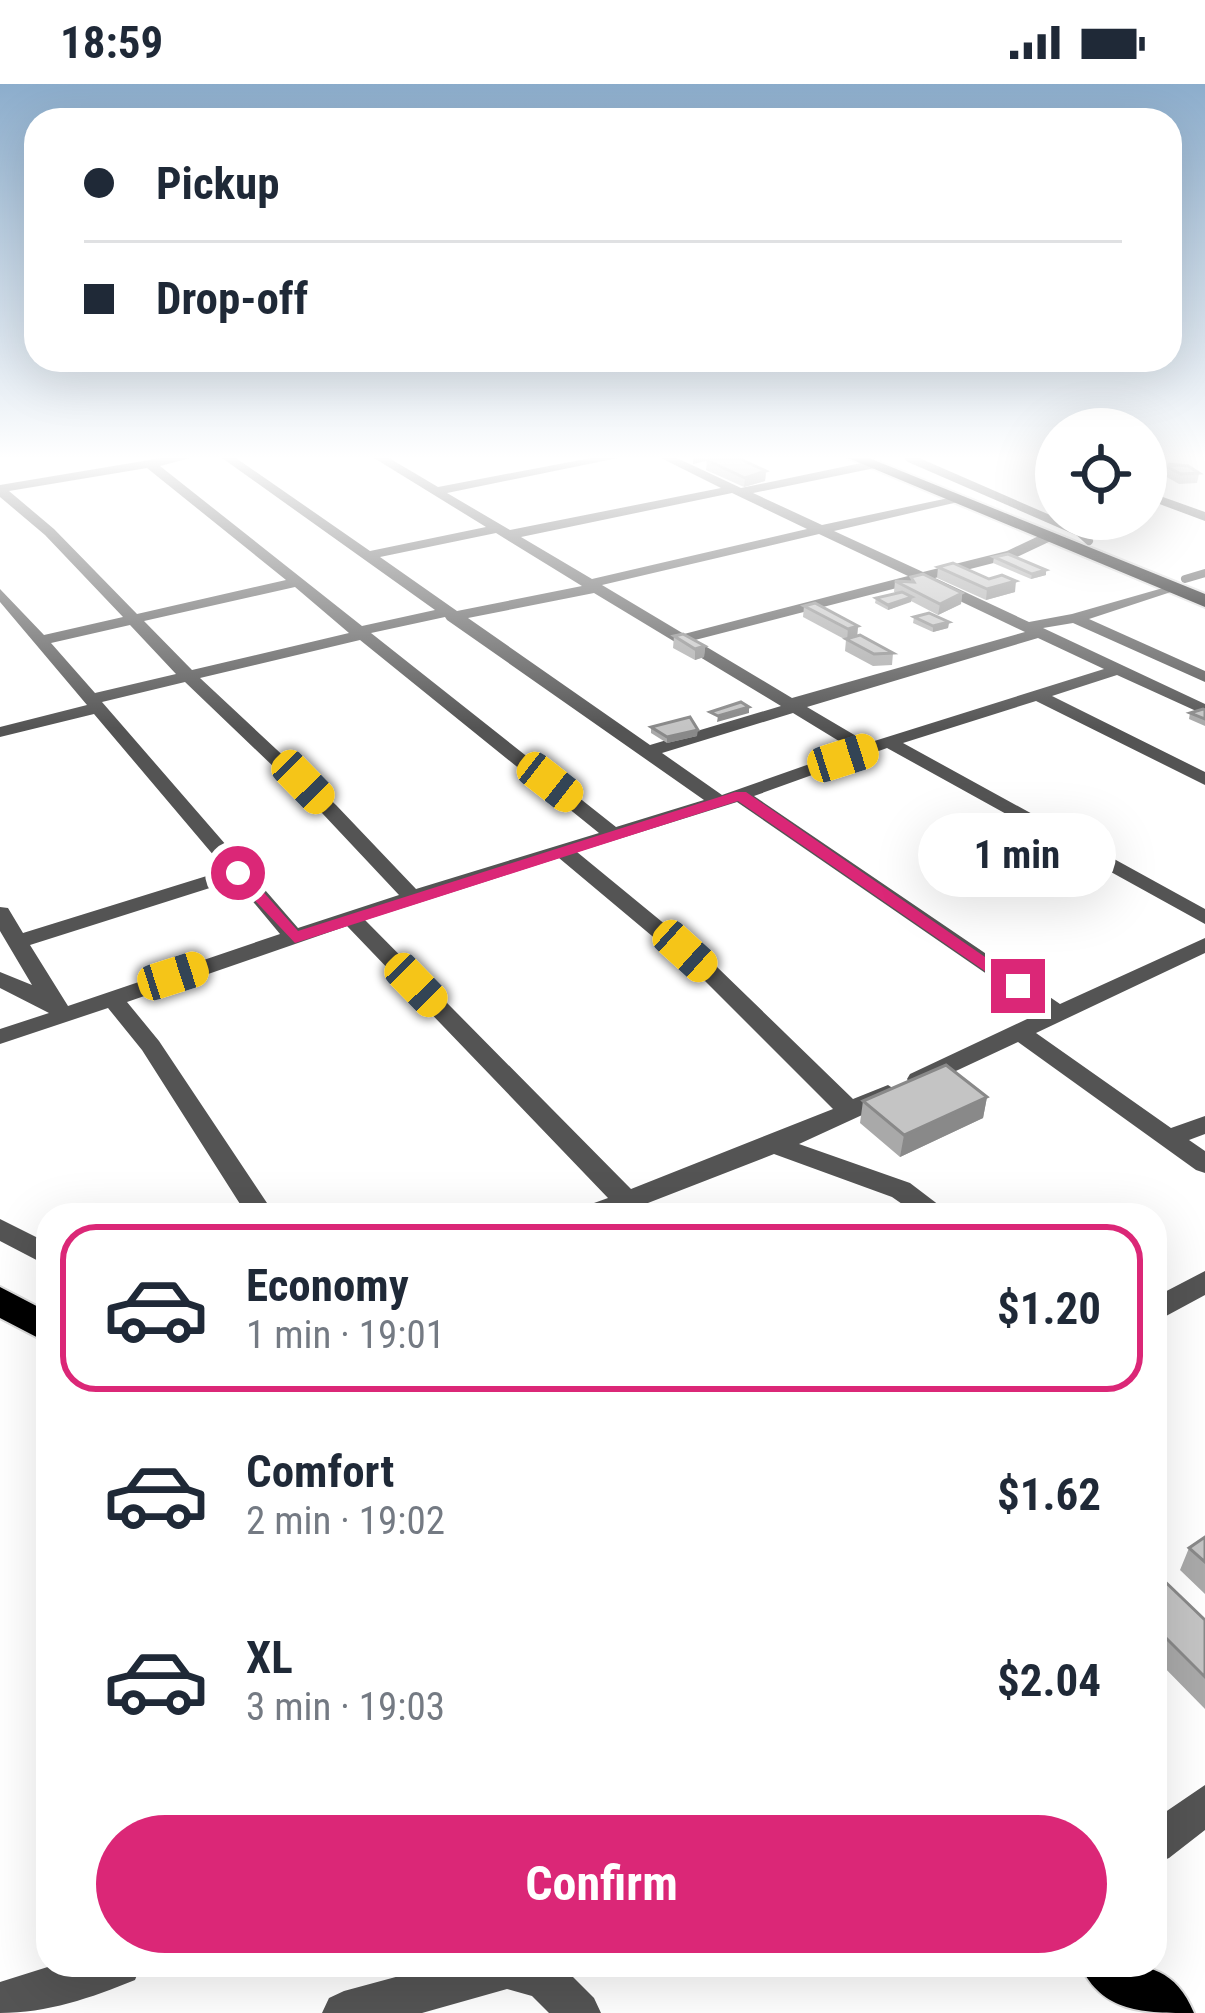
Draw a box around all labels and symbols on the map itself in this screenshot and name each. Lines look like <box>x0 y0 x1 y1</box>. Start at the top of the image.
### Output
car <box>803 730 883 786</box>
car <box>265 744 341 820</box>
car <box>511 746 589 818</box>
callout: 1 min <box>919 812 1117 896</box>
route start <box>211 846 265 900</box>
car <box>646 914 724 988</box>
car <box>378 947 454 1023</box>
car <box>133 948 213 1004</box>
route end <box>991 959 1045 1013</box>

